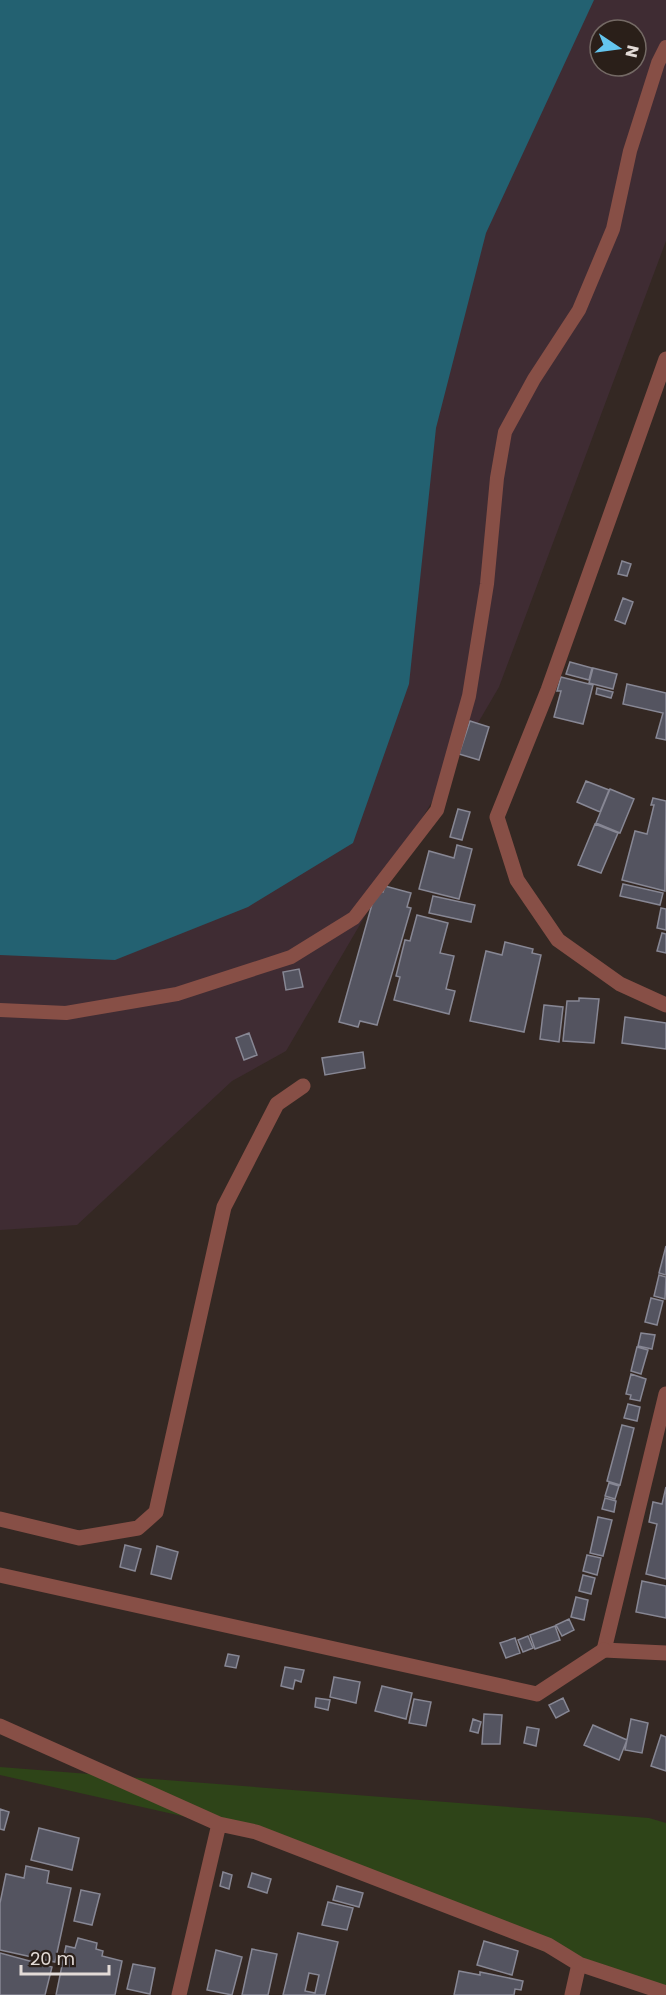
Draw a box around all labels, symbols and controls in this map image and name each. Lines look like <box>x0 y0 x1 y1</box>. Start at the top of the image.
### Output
north arrow <box>588 18 648 78</box>
text: N <box>620 43 645 60</box>
scale bar <box>21 1938 110 1976</box>
text: 20 m <box>30 1946 75 1971</box>

